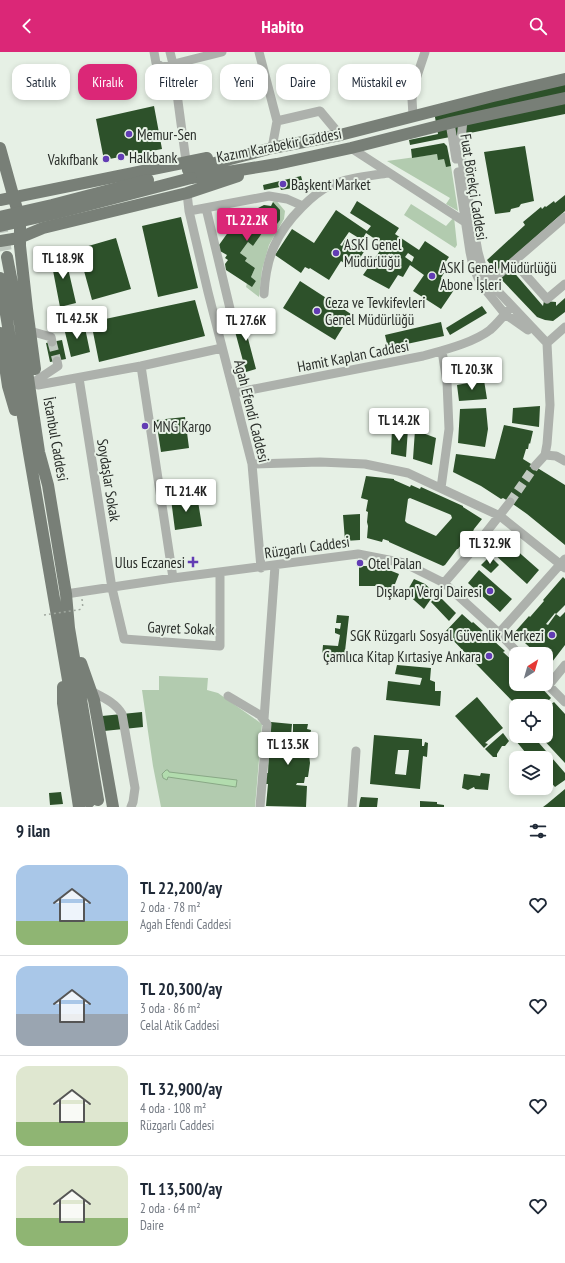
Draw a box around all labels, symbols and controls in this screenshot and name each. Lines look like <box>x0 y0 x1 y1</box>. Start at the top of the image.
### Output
icon: back <box>16 15 38 37</box>
text: Habito <box>261 15 304 38</box>
icon: search <box>527 15 549 37</box>
chip: Satılık <box>12 64 70 100</box>
chip: Kiralık <box>78 64 137 100</box>
chip: Filtreler <box>145 64 212 100</box>
chip: Yeni <box>220 64 268 100</box>
chip: Daire <box>276 64 330 100</box>
chip: Müstakil ev <box>338 64 421 100</box>
street label: Kazım Karabekir Caddesi <box>215 124 343 166</box>
place label: Memur-Sen <box>137 125 197 144</box>
marker: Memur-Sen <box>124 129 134 139</box>
street label: Fuat Börekçi Caddesi <box>456 132 492 242</box>
place label: Halkbank <box>129 148 177 167</box>
place label: Vakıfbank <box>47 150 98 169</box>
marker: Halkbank <box>116 152 126 162</box>
marker: Vakıfbank <box>101 154 111 164</box>
place label: Başkent Market <box>291 175 371 194</box>
marker: Başkent Market <box>278 179 288 189</box>
pin: TL 22.2K <box>206 208 288 242</box>
text: TL 22.2K <box>226 212 268 229</box>
place label: ASKİ Genel Müdürlüğü <box>344 235 402 271</box>
pin: TL 18.9K <box>22 246 104 280</box>
marker: ASKİ Genel Müdürlüğü <box>331 248 341 258</box>
text: TL 18.9K <box>42 250 84 267</box>
place label: ASKİ Genel Müdürlüğü Abone İşleri <box>440 258 557 294</box>
marker: ASKİ Genel Müdürlüğü Abone İşleri <box>427 271 437 281</box>
place label: Ceza ve Tevkifevleri Genel Müdürlüğü <box>325 293 425 329</box>
pin: TL 42.5K <box>36 306 118 340</box>
marker: Ceza ve Tevkifevleri Genel Müdürlüğü <box>312 306 322 316</box>
pin: TL 27.6K <box>205 308 287 342</box>
text: TL 42.5K <box>56 310 98 327</box>
text: TL 27.6K <box>226 312 266 329</box>
street label: Hamit Kaplan Caddesi <box>296 336 410 376</box>
pin: TL 20.3K <box>431 357 513 391</box>
street label: Agah Efendi Caddesi <box>230 358 274 464</box>
text: TL 20.3K <box>451 361 493 378</box>
street label: İstanbul Caddesi <box>39 395 73 483</box>
pin: TL 14.2K <box>358 408 440 442</box>
text: TL 14.2K <box>378 412 420 429</box>
place label: MNG Kargo <box>153 417 211 436</box>
marker: MNG Kargo <box>140 421 150 431</box>
street label: Soydaşlar Sokak <box>93 437 125 523</box>
pin: TL 21.4K <box>145 479 227 513</box>
text: TL 21.4K <box>165 483 207 500</box>
pin: TL 32.9K <box>449 531 531 565</box>
street label: Rüzgarlı Caddesi <box>263 532 351 562</box>
text: TL 32.9K <box>469 535 511 552</box>
place label: Ulus Eczanesi <box>115 553 185 572</box>
place label: Otel Palan <box>368 554 422 573</box>
marker: Ulus Eczanesi <box>188 557 198 567</box>
marker: Otel Palan <box>355 558 365 568</box>
place label: Dışkapı Vergi Dairesi <box>376 582 482 601</box>
marker: Dışkapı Vergi Dairesi <box>485 586 495 596</box>
street label: Gayret Sokak <box>147 617 215 639</box>
place label: SGK Rüzgarlı Sosyal Güvenlik Merkezi <box>350 626 544 645</box>
marker: SGK Rüzgarlı Sosyal Güvenlik Merkezi <box>547 630 557 640</box>
place label: Çamlıca Kitap Kırtasiye Ankara <box>323 647 481 666</box>
north arrow <box>509 647 553 691</box>
map controls <box>509 647 553 795</box>
marker: Çamlıca Kitap Kırtasiye Ankara <box>484 651 494 661</box>
button: locate <box>509 699 553 743</box>
pin: TL 13.5K <box>247 732 329 766</box>
text: TL 13.5K <box>267 736 309 753</box>
button: layers <box>509 751 553 795</box>
text: 9 ilan <box>16 820 50 842</box>
icon: filters <box>527 820 549 842</box>
text: TL 22,200/ay <box>140 877 222 899</box>
icon: home <box>48 881 96 929</box>
icon: heart <box>527 894 549 916</box>
text: 2 oda · 78 m² <box>140 899 201 916</box>
text: Agah Efendi Caddesi <box>140 916 231 933</box>
text: TL 20,300/ay <box>140 978 222 1000</box>
icon: home <box>48 982 96 1030</box>
icon: heart <box>527 995 549 1017</box>
text: 3 oda · 86 m² <box>140 1000 201 1017</box>
text: Celal Atik Caddesi <box>140 1017 219 1034</box>
text: TL 32,900/ay <box>140 1078 222 1100</box>
icon: home <box>48 1082 96 1130</box>
icon: heart <box>527 1095 549 1117</box>
text: 4 oda · 108 m² <box>140 1100 206 1117</box>
text: Rüzgarlı Caddesi <box>140 1117 214 1134</box>
text: TL 13,500/ay <box>140 1178 222 1200</box>
icon: home <box>48 1182 96 1230</box>
icon: heart <box>527 1195 549 1217</box>
text: 2 oda · 64 m² <box>140 1200 201 1217</box>
text: Daire <box>140 1217 164 1234</box>

